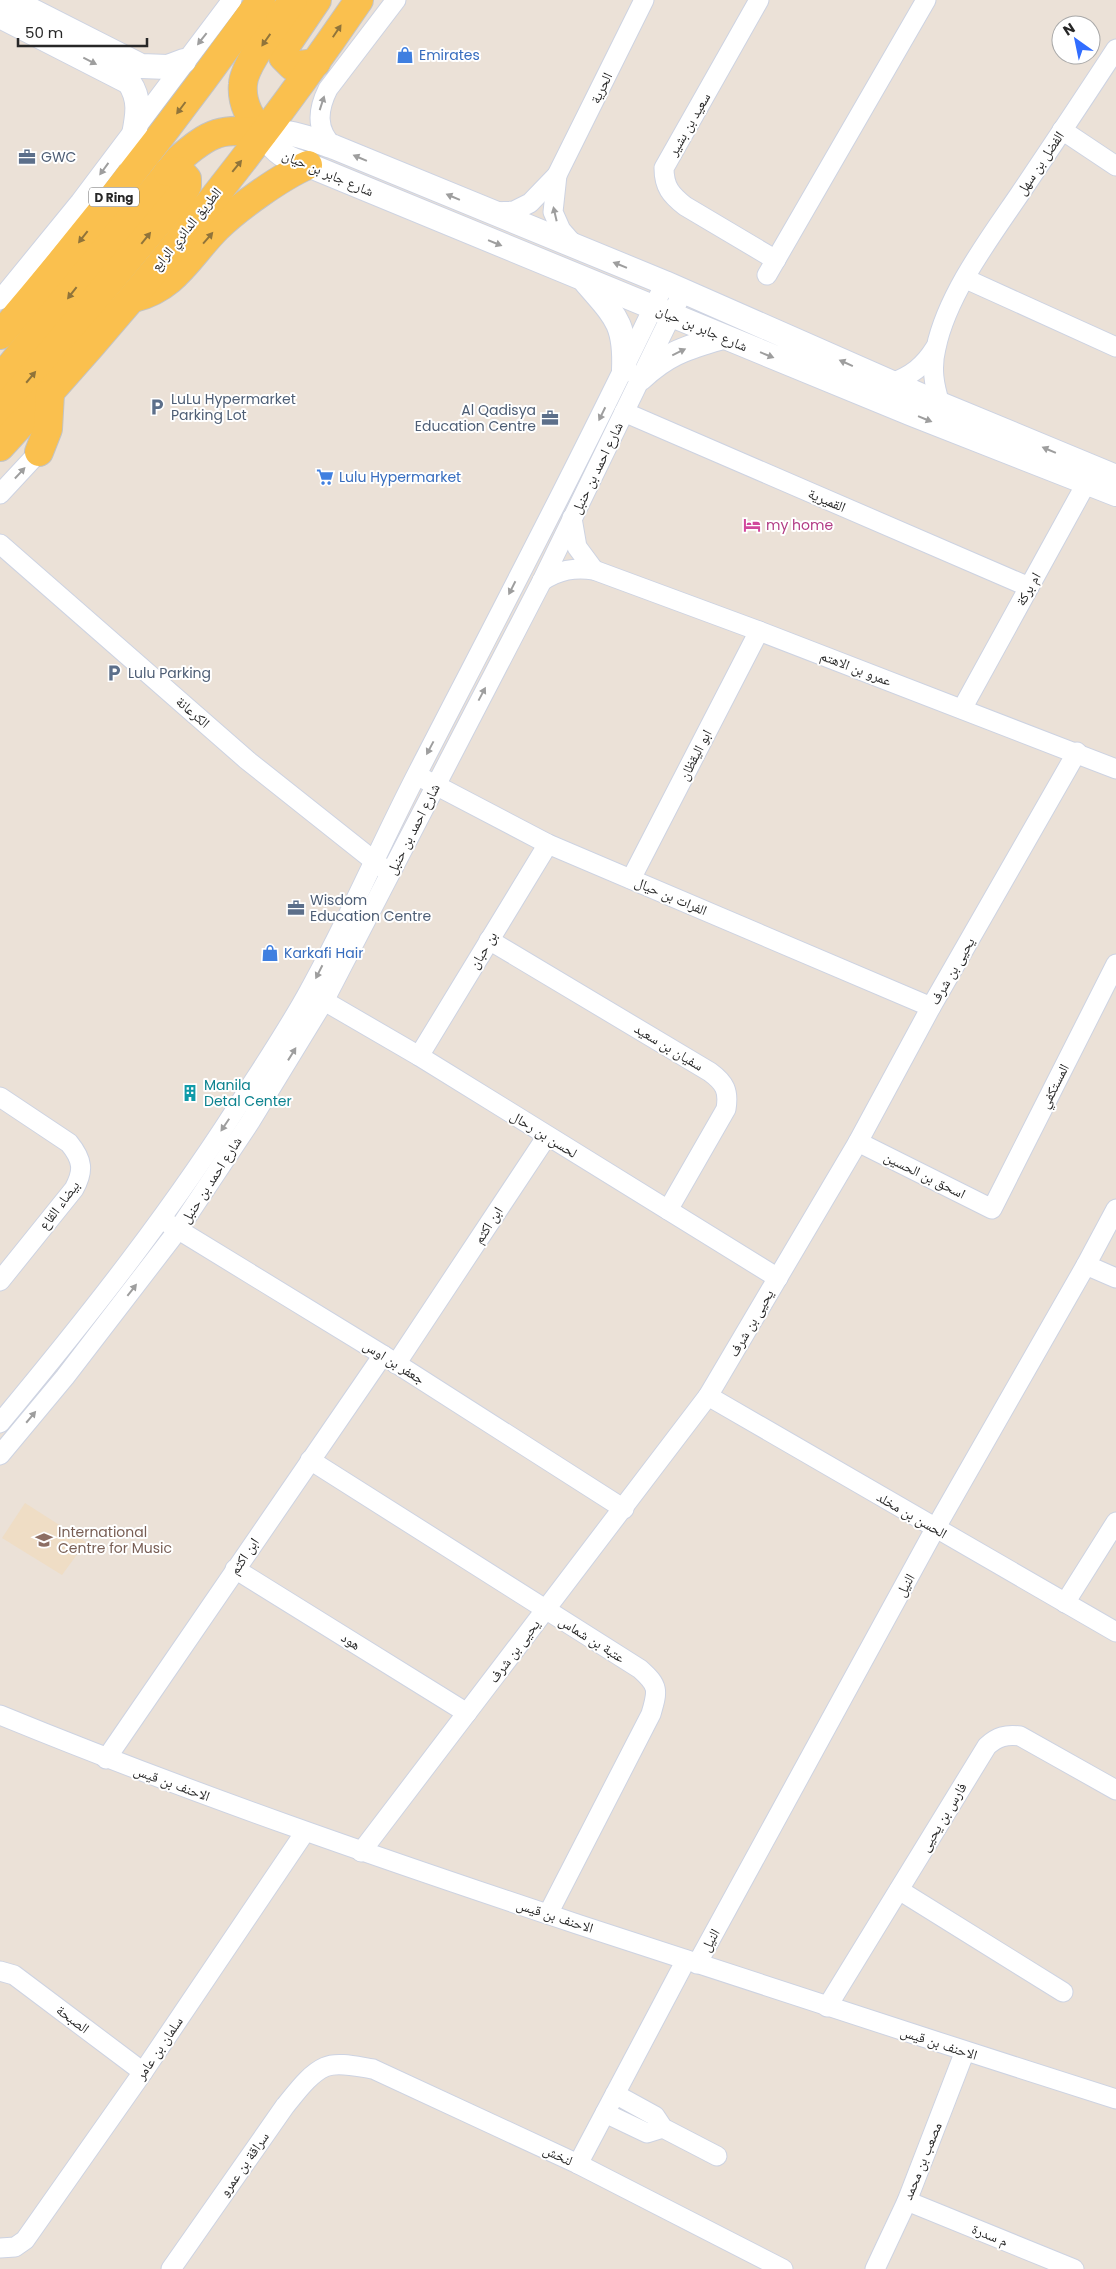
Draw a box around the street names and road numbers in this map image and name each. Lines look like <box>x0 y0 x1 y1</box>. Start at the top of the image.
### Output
street label: الحرية <box>585 69 617 107</box>
street label: سعيد بن بشير <box>662 89 715 160</box>
street label: الفضل بن سهل <box>1011 127 1069 199</box>
street label: شارع جابر بن حيان <box>279 145 377 201</box>
street label: الطريق الدائري الرابع <box>146 183 227 276</box>
road number: D Ring <box>89 188 139 206</box>
street label: شارع جابر بن حيان <box>653 300 751 356</box>
street label: شارع احمد بن حنبل <box>566 419 628 517</box>
street label: القميرية <box>805 483 849 517</box>
street label: ام بركة <box>1011 569 1045 609</box>
street label: عمرو بن الاهتم <box>818 645 894 691</box>
street label: الكرعانة <box>172 692 214 732</box>
street label: ابو اليقظان <box>674 726 716 784</box>
street label: شارع احمد بن حنبل <box>381 780 445 878</box>
street label: الفرات بن حيال <box>632 872 710 920</box>
street label: بن حبان <box>464 927 502 973</box>
street label: يحيى بن شرف <box>925 933 980 1008</box>
street label: سفيان بن سعيد <box>631 1018 707 1076</box>
street label: المستكفي <box>1034 1060 1075 1113</box>
street label: لحسن بن رحال <box>507 1106 581 1162</box>
street label: شارع احمد بن حنبل <box>175 1133 247 1227</box>
street label: اسحق بن الحسين <box>881 1147 969 1203</box>
street label: بيضاء القاع <box>34 1176 84 1234</box>
street label: ابن اكثم <box>469 1202 507 1248</box>
street label: يحيى بن شرف <box>724 1285 779 1360</box>
street label: جعفر بن اوس <box>359 1335 429 1389</box>
street label: الحسن بن مخلد <box>873 1487 951 1543</box>
street label: ابن اكثم <box>224 1534 264 1578</box>
street label: النيل <box>891 1570 919 1600</box>
street label: عتبة بن شماس <box>555 1611 629 1667</box>
street label: يحيى بن شرف <box>483 1615 545 1687</box>
street label: هود <box>337 1627 365 1655</box>
street label: الاحنف بن قيس <box>131 1760 213 1806</box>
street label: فارس بن يحيى <box>915 1779 972 1855</box>
street label: الاحنف بن قيس <box>514 1894 596 1938</box>
street label: النيل <box>696 1925 724 1955</box>
street label: الصبحة <box>52 2000 94 2038</box>
street label: سلمان بن عامر <box>130 2012 188 2084</box>
street label: الاحنف بن قيس <box>898 2021 980 2065</box>
street label: مصعب بن محمد <box>897 2119 947 2203</box>
street label: سراقة بن عمرو <box>214 2128 274 2200</box>
street label: لنخش <box>540 2139 576 2171</box>
street label: م سدرة <box>969 2219 1011 2251</box>

